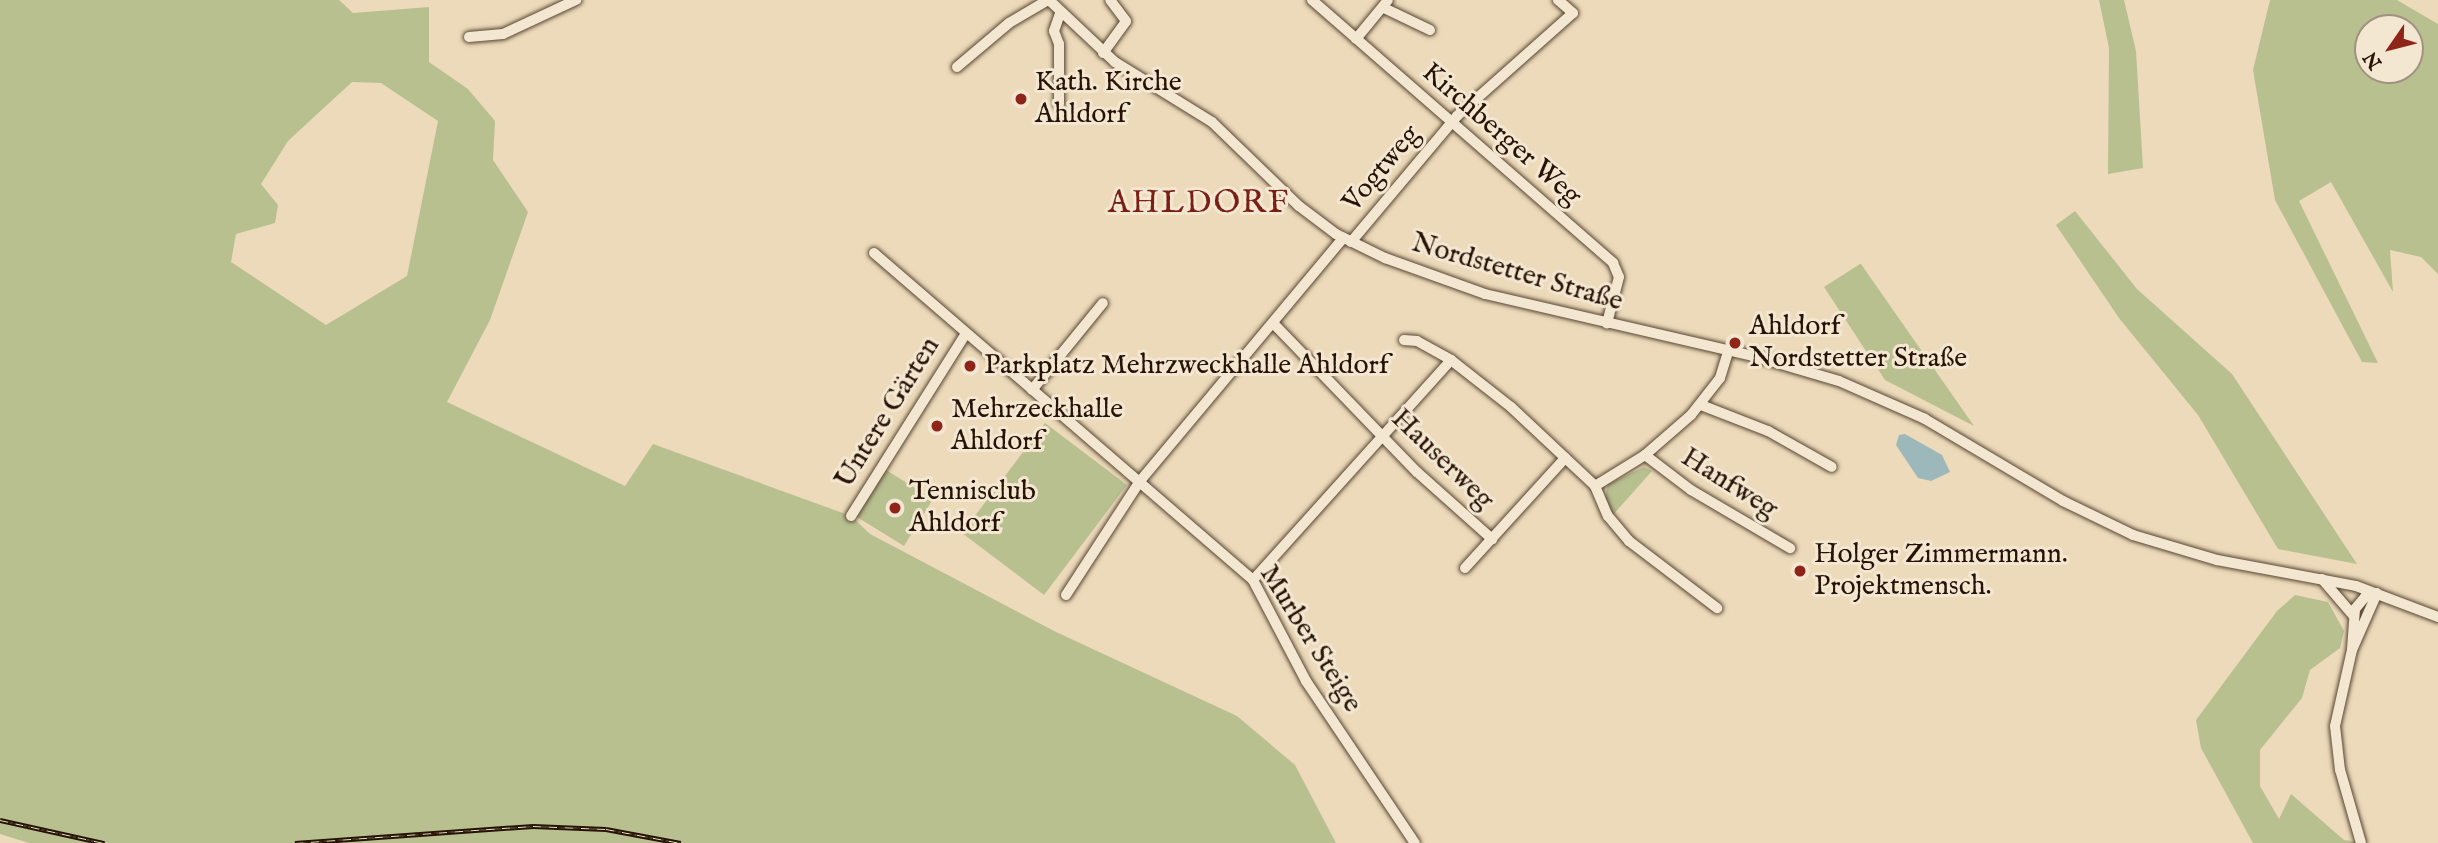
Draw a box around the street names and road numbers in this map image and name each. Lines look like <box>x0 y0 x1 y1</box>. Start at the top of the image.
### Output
street label: Kirchberger Weg <box>1414 56 1588 214</box>
street label: Vogtweg <box>1336 119 1428 219</box>
street label: Nordstetter Straße <box>1408 227 1626 319</box>
street label: Untere Gärten <box>828 331 948 495</box>
street label: Hauserweg <box>1384 403 1500 517</box>
street label: Hanfweg <box>1674 441 1784 527</box>
street label: Murber Steige <box>1251 559 1369 719</box>

